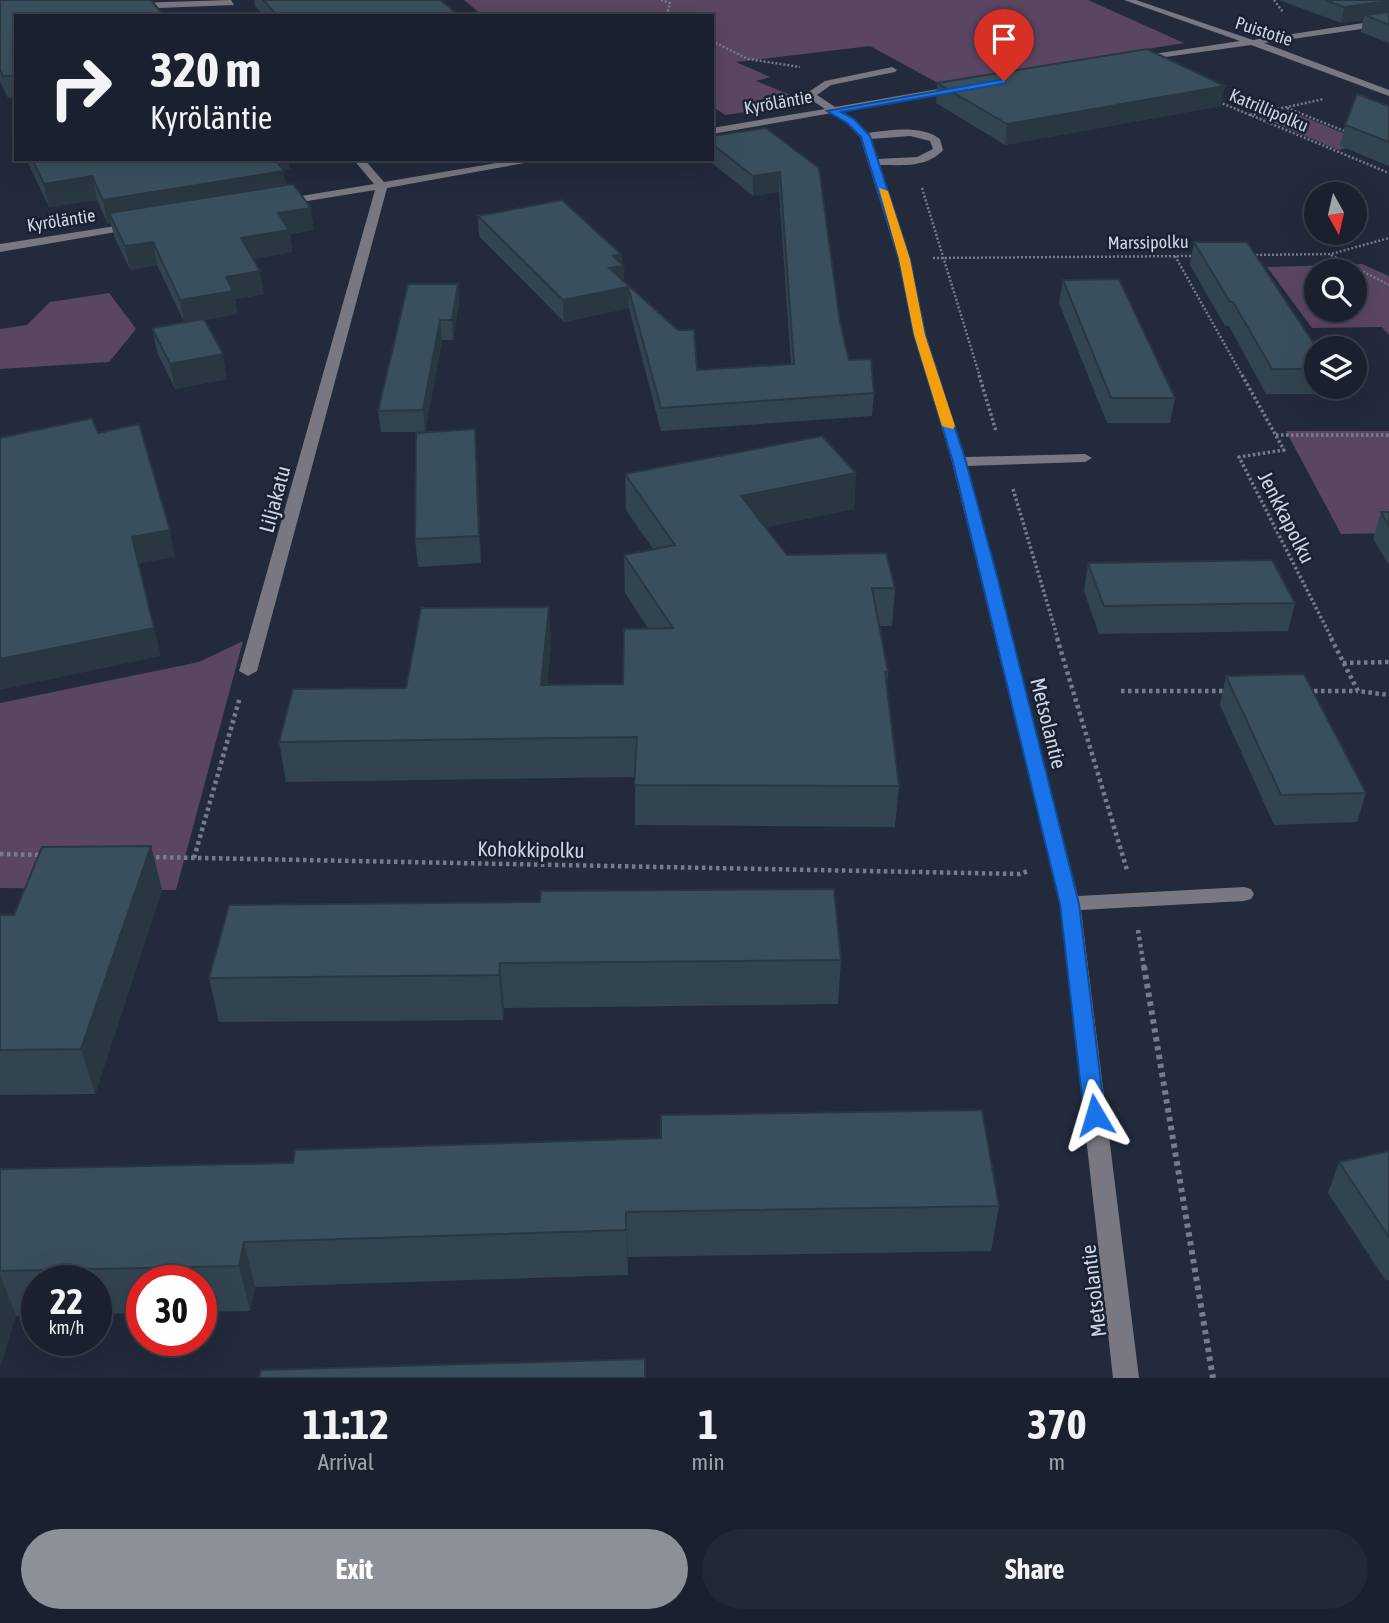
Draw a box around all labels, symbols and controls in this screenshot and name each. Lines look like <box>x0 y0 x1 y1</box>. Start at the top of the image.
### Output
pin <box>974 9 1034 81</box>
street label: Puistotie <box>1233 12 1295 50</box>
icon: arrive <box>985 20 1023 58</box>
text: 320 m <box>150 41 261 97</box>
icon: right <box>35 42 126 133</box>
street label: Katrillipolku <box>1226 84 1312 136</box>
street label: Kyröläntie <box>742 86 814 118</box>
text: Kyröläntie <box>150 99 272 136</box>
north arrow <box>1304 182 1367 245</box>
map controls <box>1304 182 1367 399</box>
street label: Kyröläntie <box>25 204 97 236</box>
street label: Marssipolku <box>1107 231 1189 253</box>
button: search <box>1304 259 1367 322</box>
button: layers <box>1304 336 1367 399</box>
street label: Liljakatu <box>254 463 294 535</box>
street label: Jenkkapolku <box>1254 467 1320 567</box>
street label: Metsolantie <box>1026 675 1072 771</box>
street label: Kohokkipolku <box>477 836 585 862</box>
position arrow <box>1058 1078 1132 1152</box>
street label: Metsolantie <box>1075 1243 1111 1339</box>
speed limit sign: 30 <box>126 1265 217 1356</box>
text: 22 <box>50 1281 83 1321</box>
text: km/h <box>49 1317 84 1338</box>
text: 11:12 <box>303 1400 389 1448</box>
text: 1 <box>698 1400 718 1448</box>
text: 370 <box>1027 1400 1086 1448</box>
text: Arrival <box>318 1449 374 1475</box>
text: min <box>692 1449 725 1475</box>
text: m <box>1049 1449 1065 1475</box>
button: Exit <box>21 1529 688 1609</box>
button: Share <box>702 1529 1368 1609</box>

